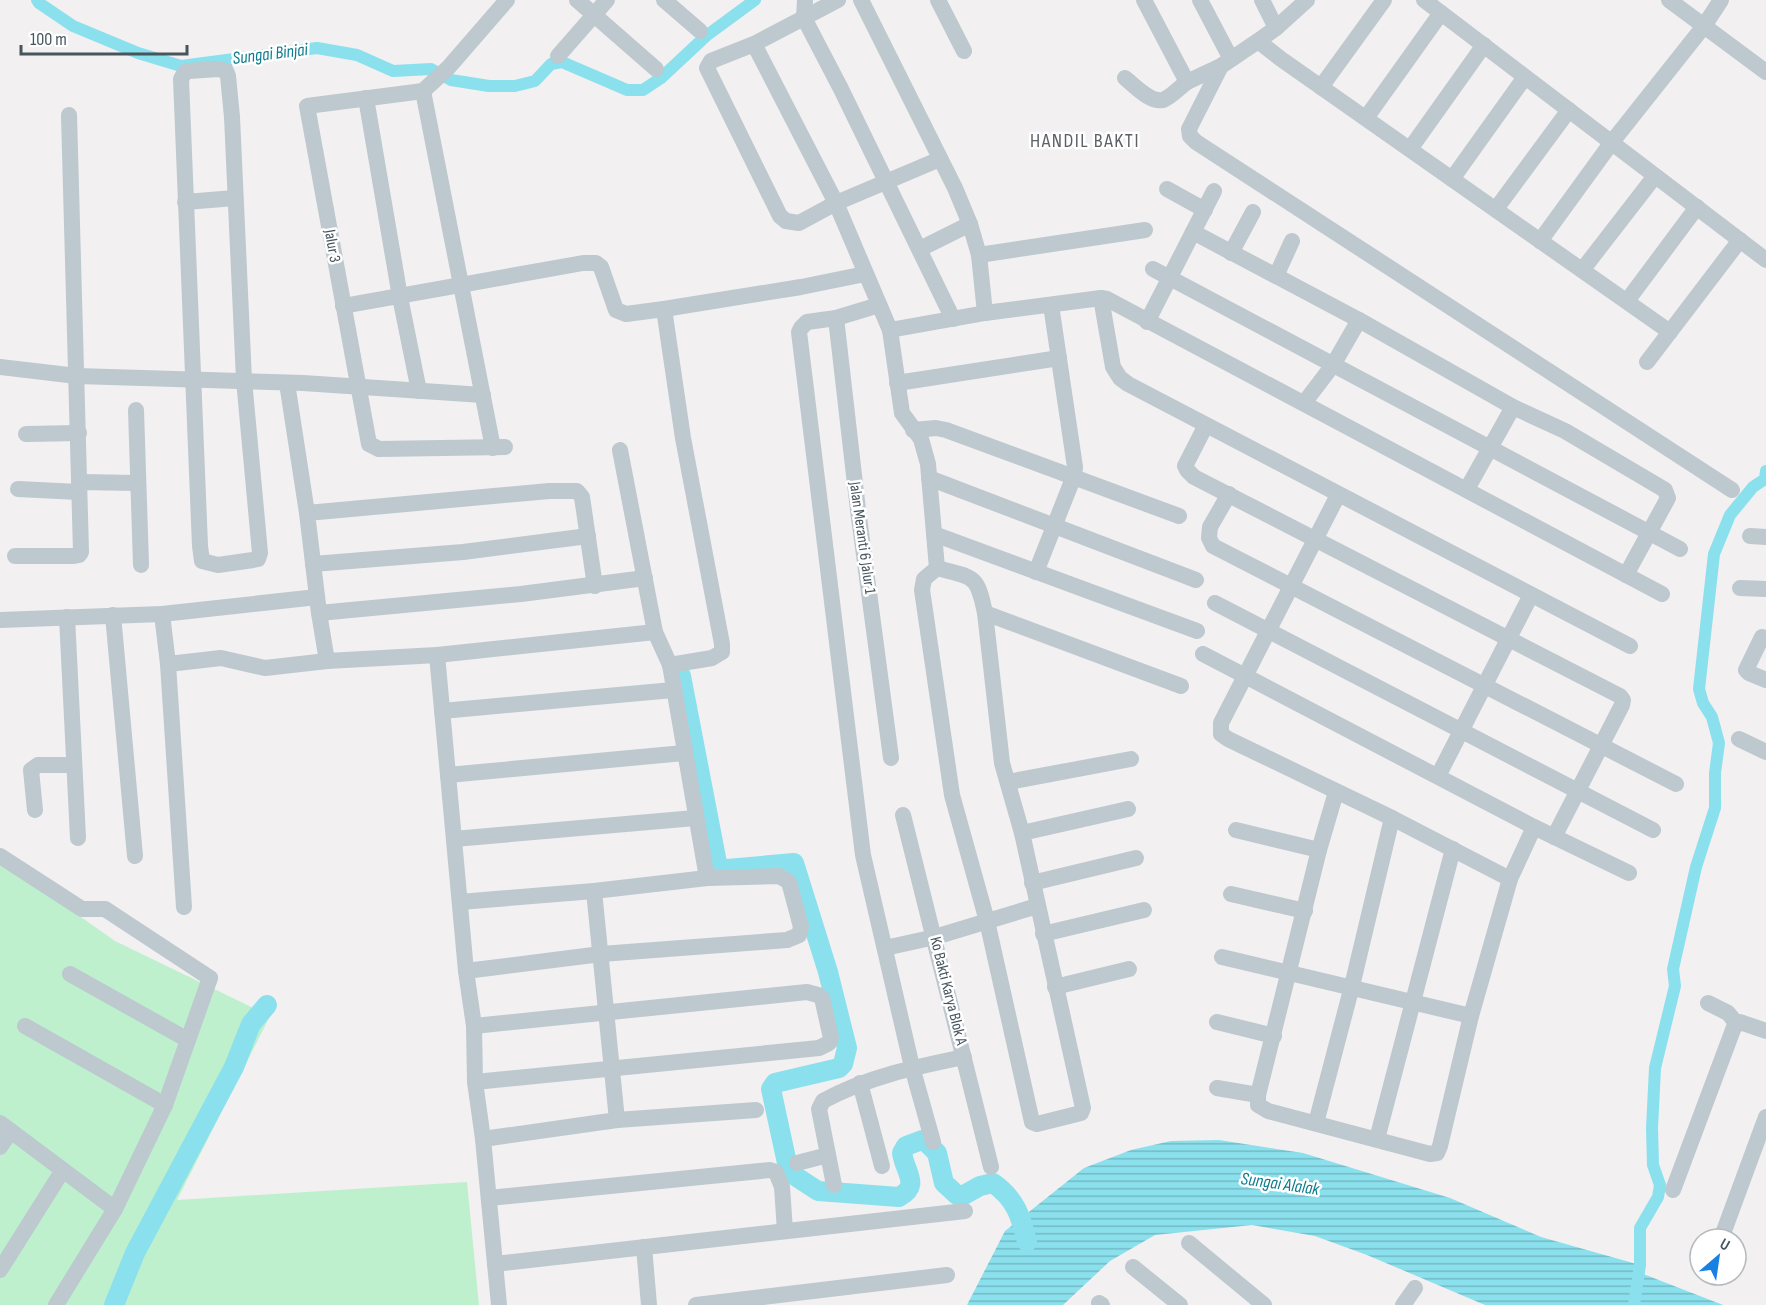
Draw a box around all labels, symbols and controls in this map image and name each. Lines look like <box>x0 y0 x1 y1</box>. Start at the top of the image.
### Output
scale bar <box>21 18 188 56</box>
text: 100 m <box>30 29 67 50</box>
water label: Sungai Binjai <box>231 39 309 69</box>
district label: HANDIL BAKTI <box>1030 129 1140 153</box>
street label: Jalur 3 <box>320 227 344 264</box>
street label: Jalan Meranti 6 Jalur 1 <box>845 480 879 596</box>
street label: Ko Bakti Karya Blok A <box>925 935 971 1047</box>
water label: Sungai Alalak <box>1240 1168 1322 1200</box>
north arrow <box>1688 1227 1748 1287</box>
text: U <box>1716 1235 1733 1256</box>

